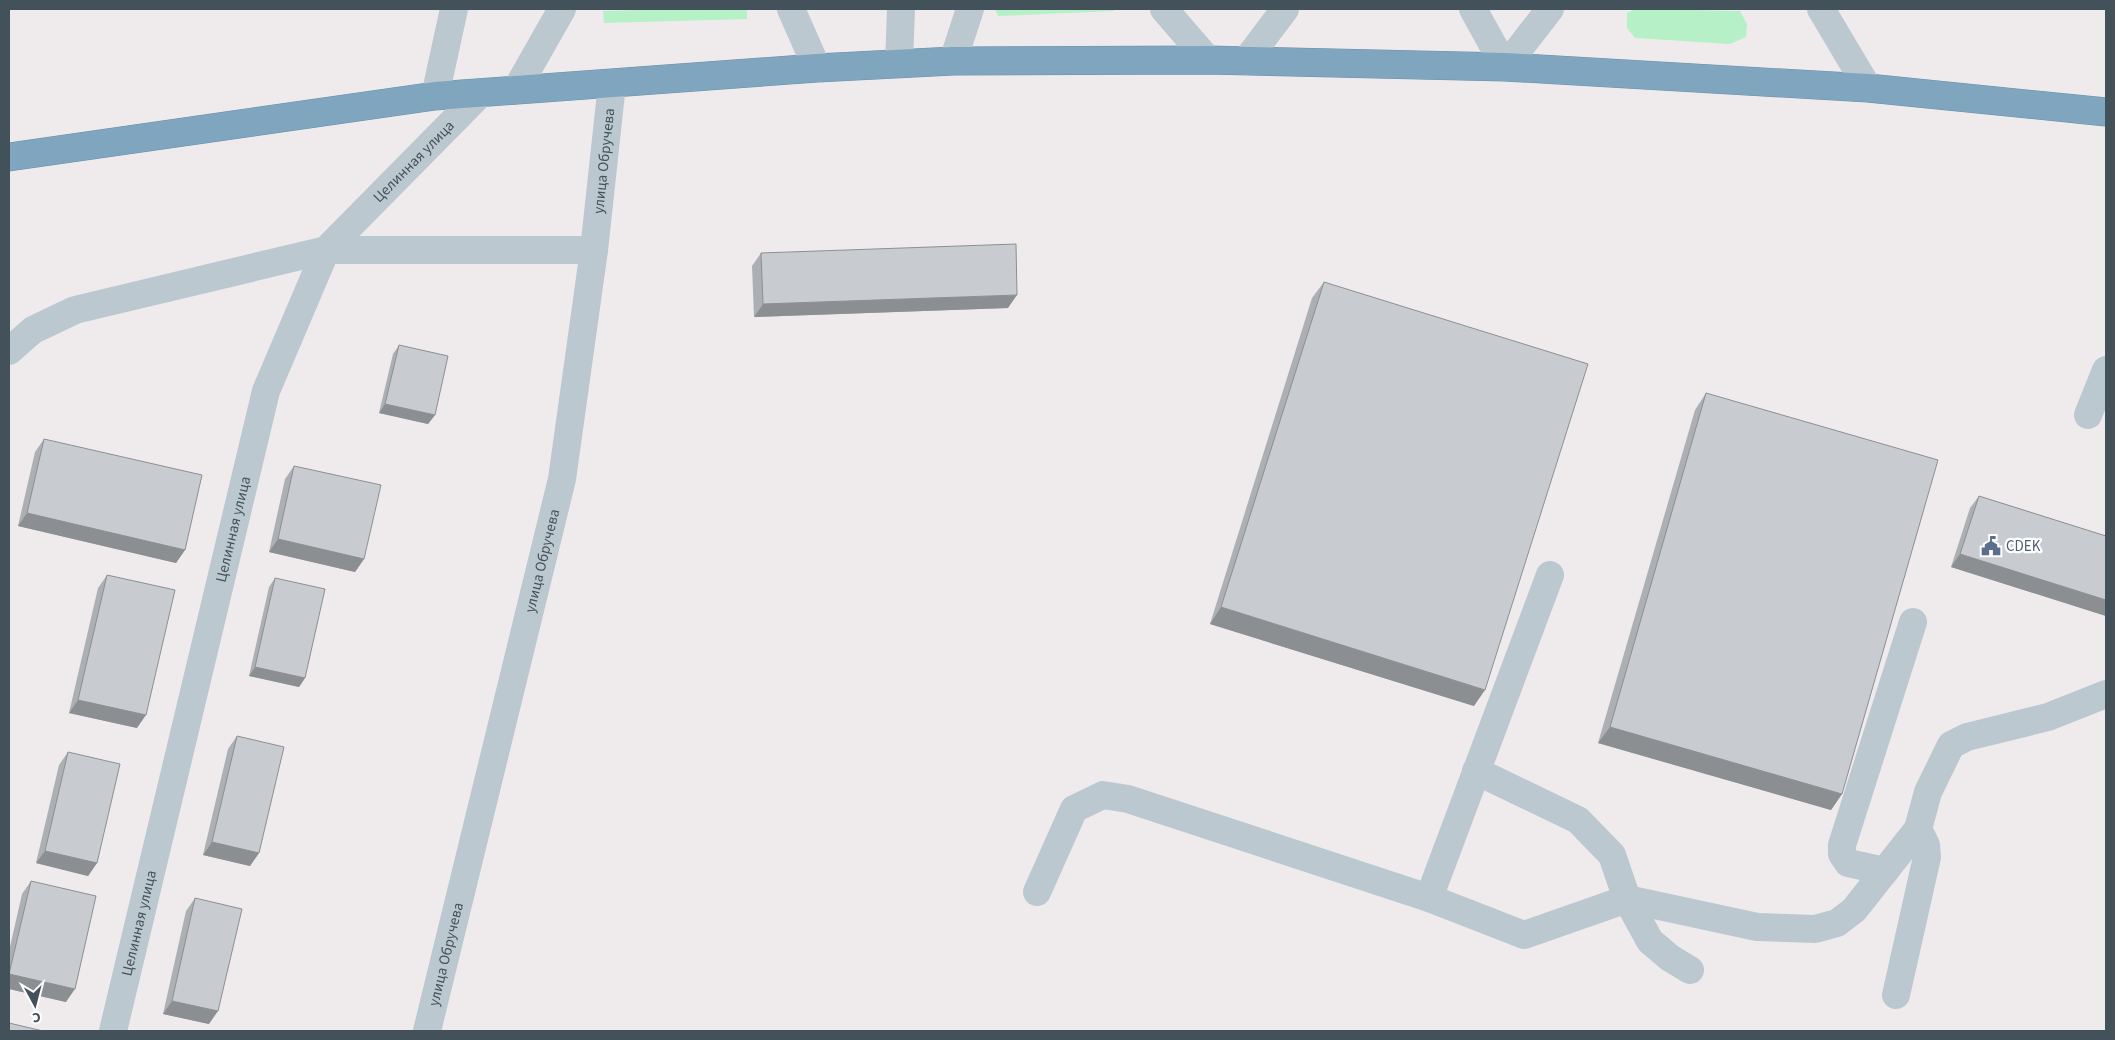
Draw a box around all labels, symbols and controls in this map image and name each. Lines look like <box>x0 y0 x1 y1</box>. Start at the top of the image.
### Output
street label: улица Обручева <box>587 107 620 215</box>
street label: Целинная улица <box>368 115 459 207</box>
street label: Целинная улица <box>210 474 256 584</box>
street label: улица Обручева <box>519 507 565 615</box>
public building icon: CDEK <box>1980 535 2002 557</box>
place label: CDEK <box>2006 536 2041 557</box>
street label: Целинная улица <box>116 868 162 978</box>
street label: улица Обручева <box>423 900 469 1008</box>
north arrow <box>10 980 60 1030</box>
text: С <box>31 1006 42 1027</box>

